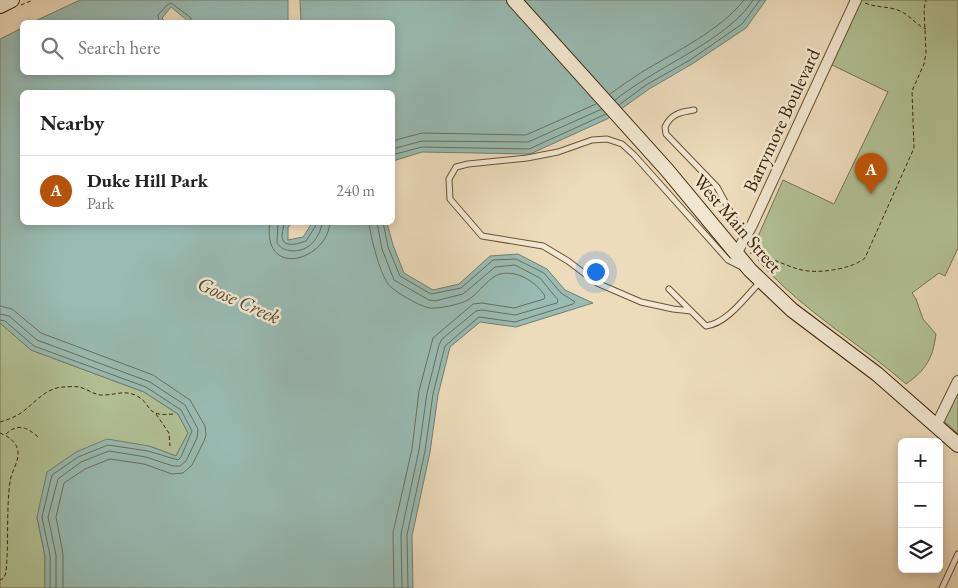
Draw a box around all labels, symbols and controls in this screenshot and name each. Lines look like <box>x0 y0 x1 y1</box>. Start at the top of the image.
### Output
search box <box>20 20 395 75</box>
icon: search <box>38 34 66 62</box>
text: Search here <box>78 35 160 60</box>
street label: Barrymore Boulevard <box>737 44 826 196</box>
text: Nearby <box>40 109 104 136</box>
pin: A <box>855 153 887 194</box>
text: Duke Hill Park <box>87 168 208 193</box>
street label: West Main Street <box>688 169 788 278</box>
text: A <box>50 180 62 201</box>
text: 240 m <box>336 180 375 201</box>
text: Park <box>87 193 114 214</box>
your location <box>583 259 609 285</box>
water label: Goose Creek <box>194 270 284 330</box>
map controls <box>898 438 943 573</box>
button: + <box>898 438 943 483</box>
button: − <box>898 483 943 528</box>
button: layers <box>898 528 943 573</box>

